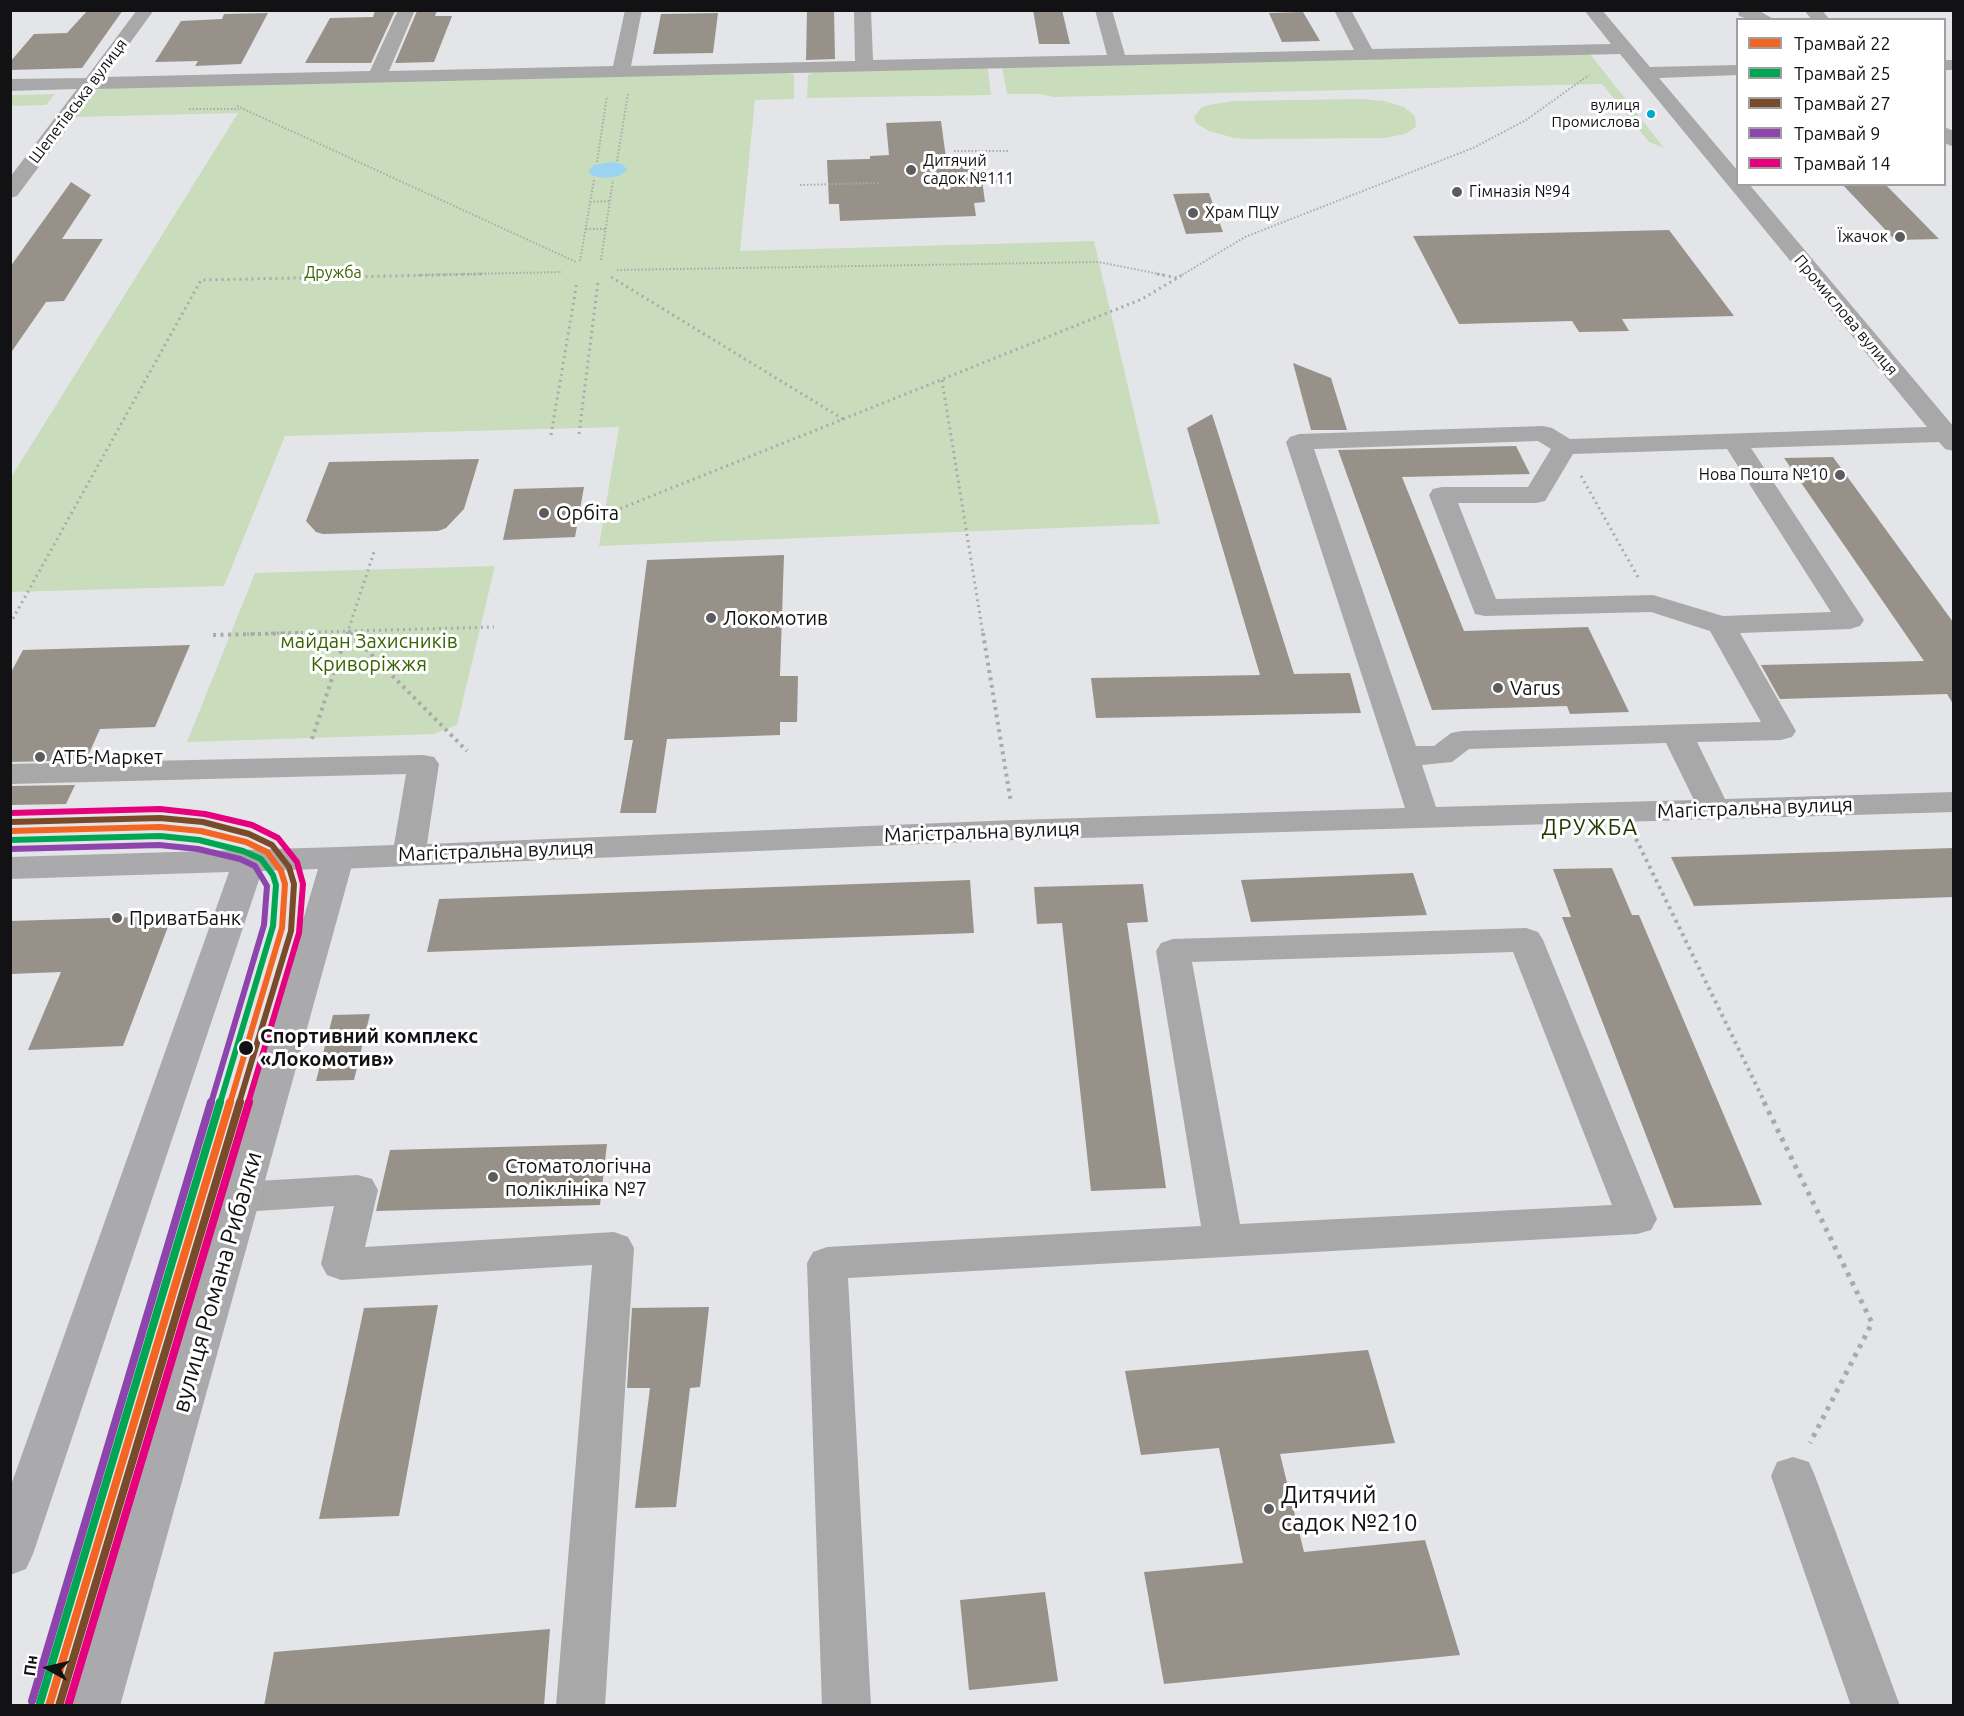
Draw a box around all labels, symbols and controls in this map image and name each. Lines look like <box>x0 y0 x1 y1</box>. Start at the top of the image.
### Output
legend <box>1736 18 1946 186</box>
text: Трамвай 22 <box>1794 33 1891 53</box>
street label: Шепетівська вулиця <box>25 35 131 167</box>
text: Трамвай 25 <box>1794 63 1891 83</box>
text: Трамвай 27 <box>1794 93 1891 113</box>
place label: вулиця Промислова <box>1552 96 1640 131</box>
marker: вулиця Промислова <box>1645 108 1657 120</box>
text: Трамвай 9 <box>1794 123 1881 143</box>
place label: Дитячий садок №111 <box>923 151 1014 189</box>
text: Трамвай 14 <box>1794 153 1891 173</box>
marker: Дитячий садок №111 <box>904 163 918 177</box>
place label: Гімназія №94 <box>1469 182 1570 202</box>
marker: Гімназія №94 <box>1450 185 1464 199</box>
place label: Храм ПЦУ <box>1205 203 1279 223</box>
marker: Храм ПЦУ <box>1186 206 1200 220</box>
place label: Їжачок <box>1838 227 1888 247</box>
marker: Їжачок <box>1893 230 1907 244</box>
street label: Промислова вулиця <box>1790 251 1902 379</box>
park label: Дружба <box>304 263 362 283</box>
place label: Нова Пошта №10 <box>1699 465 1828 485</box>
marker: Нова Пошта №10 <box>1833 468 1847 482</box>
place label: Орбіта <box>556 501 619 525</box>
marker: Орбіта <box>537 506 551 520</box>
place label: Локомотив <box>723 606 828 630</box>
marker: Локомотив <box>704 611 718 625</box>
park label: майдан Захисників Криворіжжя <box>280 629 458 676</box>
place label: Varus <box>1510 676 1560 700</box>
marker: Varus <box>1491 681 1505 695</box>
place label: АТБ-Маркет <box>52 745 163 769</box>
marker: АТБ-Маркет <box>33 750 47 764</box>
street label: Магістральна вулиця <box>1657 793 1853 823</box>
district label: ДРУЖБА <box>1541 815 1639 841</box>
street label: Магістральна вулиця <box>884 817 1080 847</box>
street label: Магістральна вулиця <box>398 836 594 866</box>
place label: ПриватБанк <box>129 906 241 930</box>
marker: ПриватБанк <box>110 911 124 925</box>
place label: Спортивний комплекс «Локомотив» <box>260 1024 478 1071</box>
marker: Спортивний комплекс «Локомотив» <box>237 1039 255 1057</box>
street label: вулиця Романа Рибалки <box>166 1148 268 1416</box>
place label: Стоматологічна поліклініка №7 <box>505 1154 652 1201</box>
marker: Стоматологічна поліклініка №7 <box>486 1170 500 1184</box>
place label: Дитячий садок №210 <box>1281 1481 1417 1537</box>
marker: Дитячий садок №210 <box>1262 1502 1276 1516</box>
north arrow <box>18 1638 78 1698</box>
text: Пн <box>20 1654 41 1677</box>

